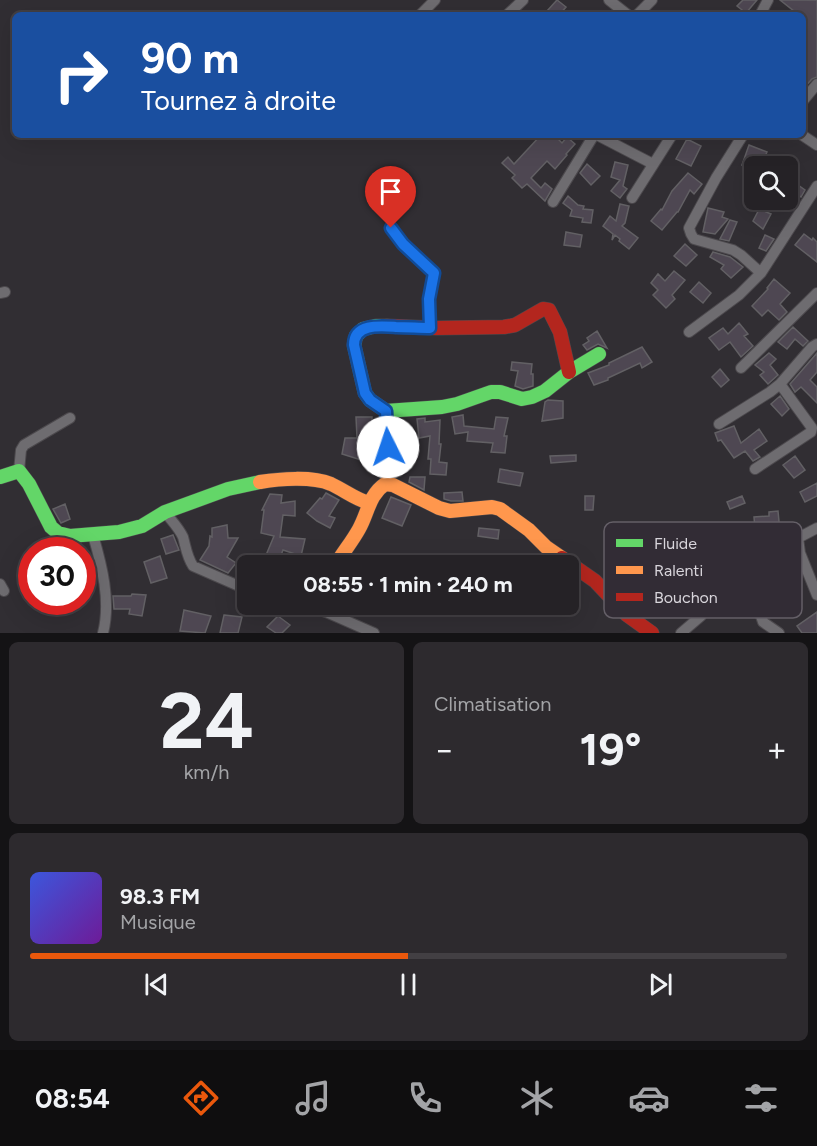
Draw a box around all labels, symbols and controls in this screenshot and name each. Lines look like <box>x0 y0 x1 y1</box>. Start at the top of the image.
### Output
text: 90 m <box>141 33 239 84</box>
icon: right <box>42 36 120 114</box>
text: Tournez à droite <box>141 84 336 117</box>
map controls <box>744 156 798 210</box>
button: search <box>744 156 798 210</box>
pin <box>365 166 416 228</box>
icon: arrive <box>374 175 407 208</box>
position arrow <box>356 415 420 479</box>
legend <box>604 522 802 618</box>
text: Fluide <box>654 534 697 553</box>
speed limit sign: 30 <box>18 537 96 615</box>
text: Ralenti <box>654 561 703 580</box>
text: 08:55 · 1 min · 240 m <box>303 571 513 598</box>
text: Bouchon <box>654 588 718 607</box>
text: 24 <box>159 674 254 768</box>
text: Climatisation <box>434 692 551 716</box>
text: 19° <box>579 722 642 776</box>
text: − <box>434 730 455 769</box>
text: + <box>766 730 787 769</box>
text: km/h <box>184 760 229 784</box>
text: 98.3 FM <box>120 883 200 910</box>
text: Musique <box>120 910 196 934</box>
icon: previous <box>140 968 173 1001</box>
icon: pause <box>392 968 425 1001</box>
icon: next <box>644 968 677 1001</box>
icon: directions <box>180 1077 222 1119</box>
icon: music <box>292 1077 334 1119</box>
icon: phone <box>404 1077 446 1119</box>
icon: climate <box>516 1077 558 1119</box>
icon: car <box>628 1077 670 1119</box>
icon: filters <box>740 1077 782 1119</box>
text: 08:54 <box>35 1082 110 1115</box>

